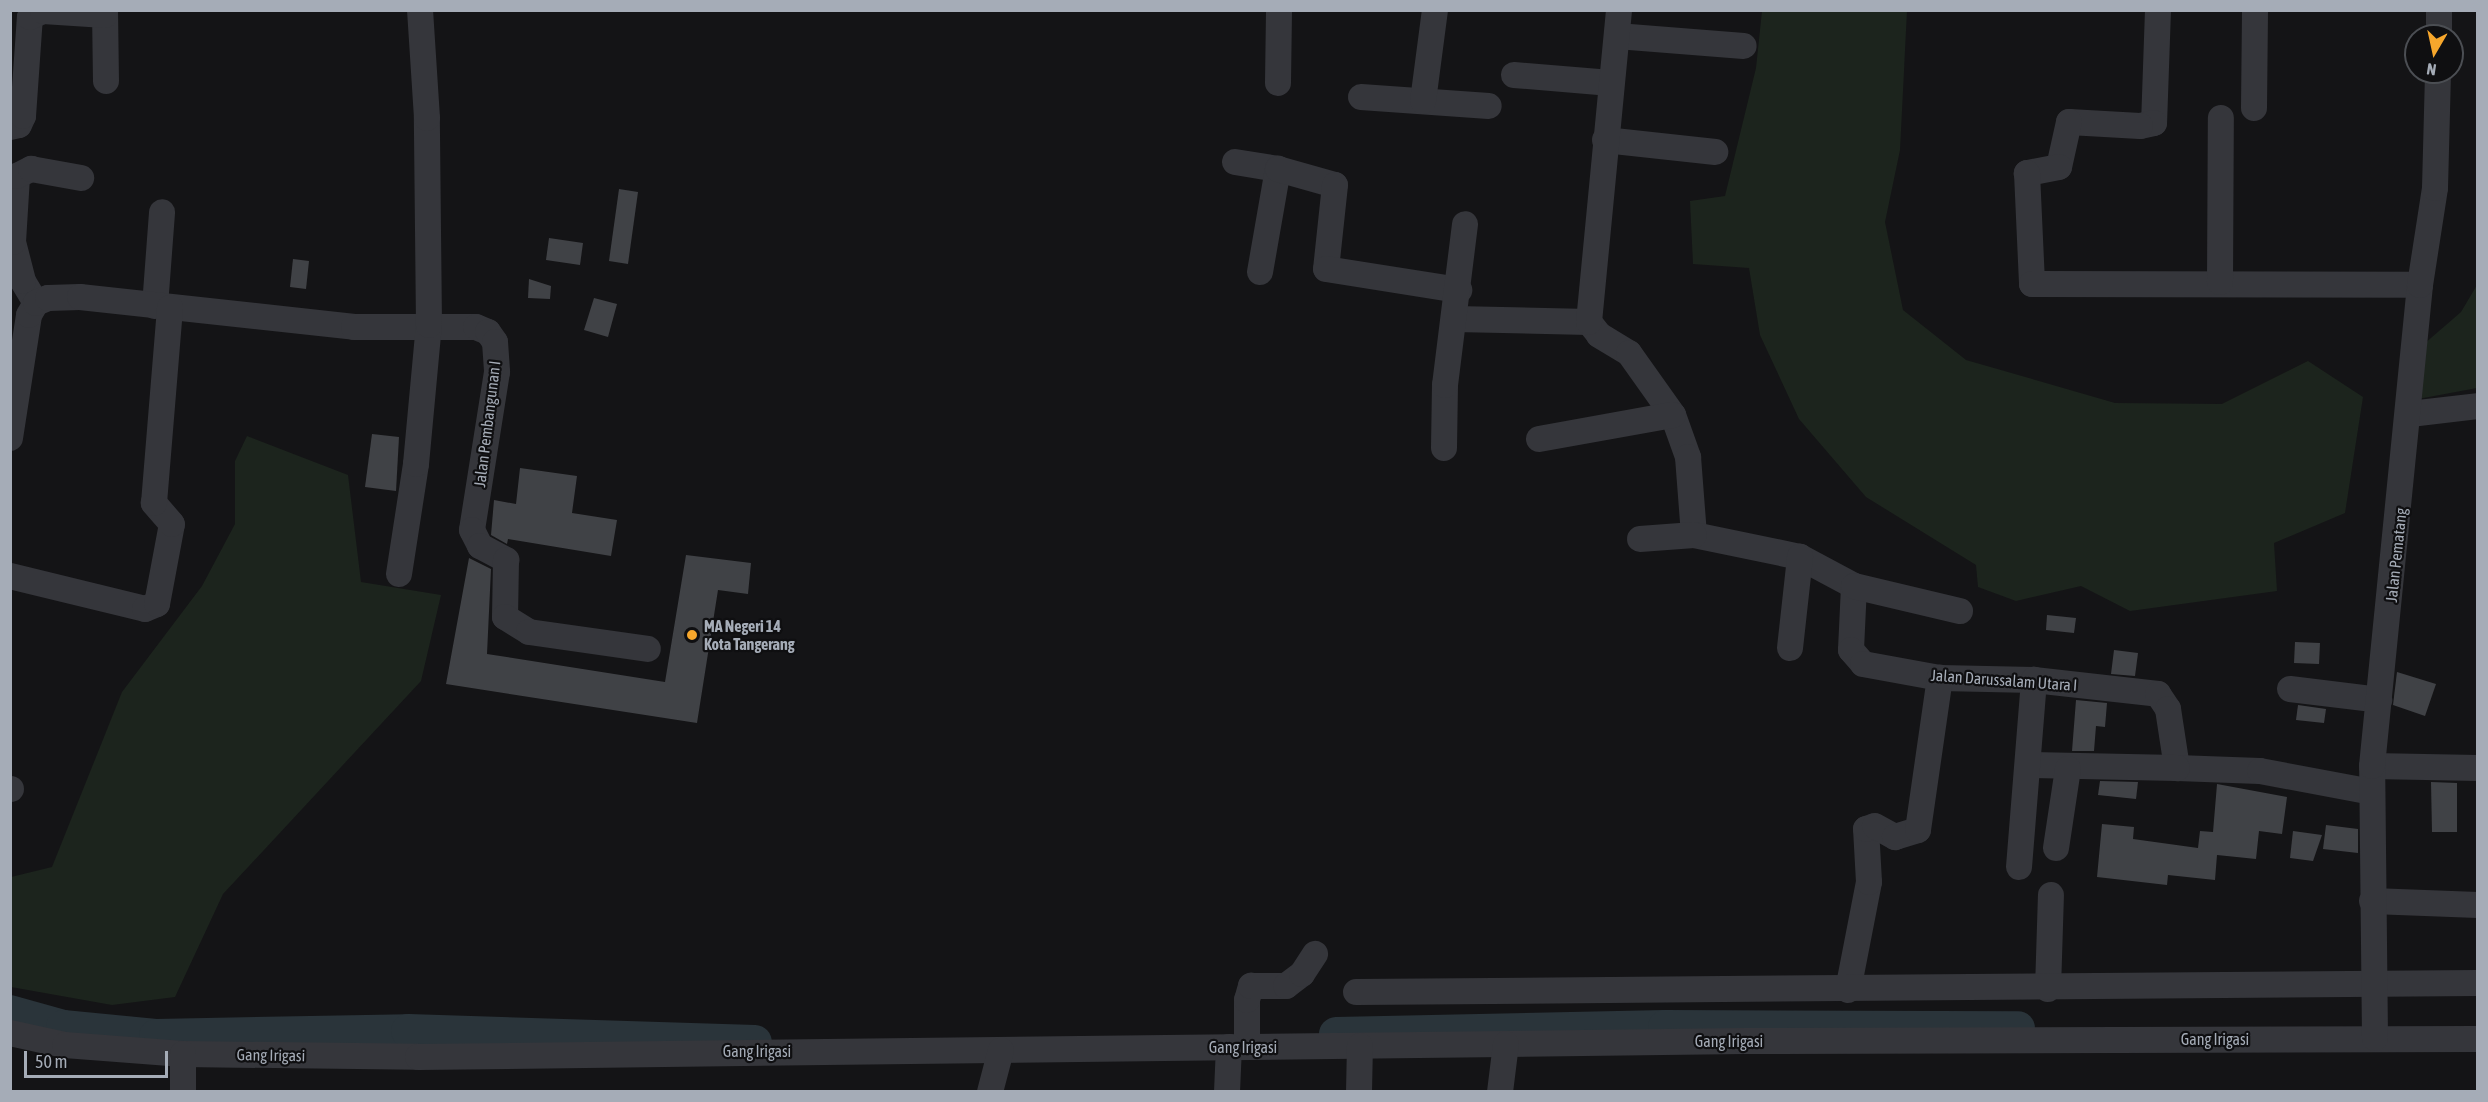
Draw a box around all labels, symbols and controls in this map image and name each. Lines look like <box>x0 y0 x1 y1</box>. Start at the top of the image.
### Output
north arrow <box>2404 24 2464 84</box>
text: N <box>2425 60 2438 79</box>
street label: Jalan Pembangunan I <box>470 360 504 488</box>
street label: Jalan Pematang <box>2381 507 2411 603</box>
place label: MA Negeri 14 Kota Tangerang <box>704 616 795 654</box>
marker: MA Negeri 14 Kota Tangerang <box>685 628 699 642</box>
street label: Jalan Darussalam Utara I <box>1930 665 2078 695</box>
street label: Gang Irigasi <box>2181 1029 2249 1049</box>
street label: Gang Irigasi <box>1695 1031 1763 1051</box>
street label: Gang Irigasi <box>1209 1037 1277 1057</box>
scale bar <box>27 1039 171 1077</box>
street label: Gang Irigasi <box>723 1041 791 1061</box>
street label: Gang Irigasi <box>237 1045 305 1065</box>
text: 50 m <box>35 1051 67 1072</box>

